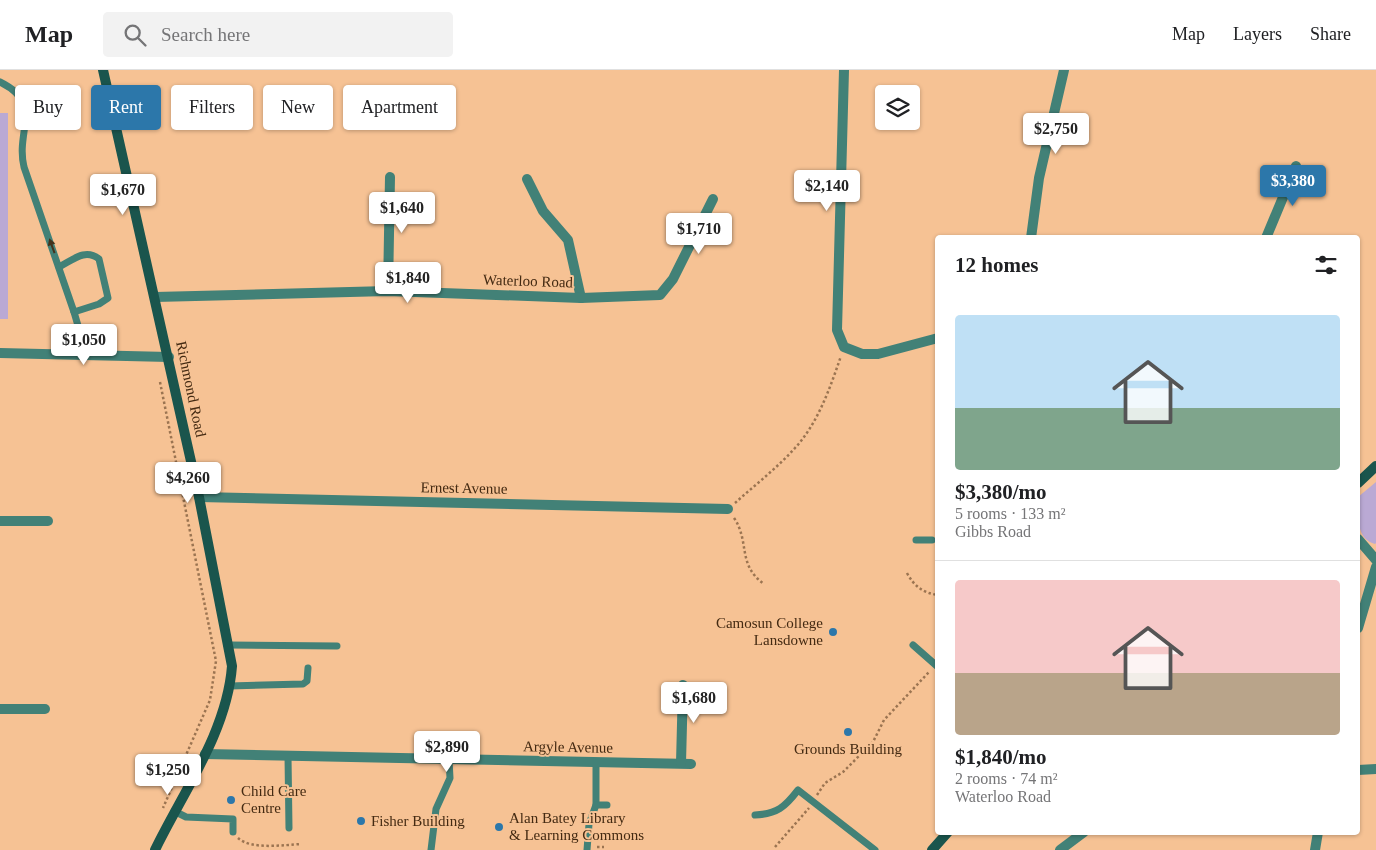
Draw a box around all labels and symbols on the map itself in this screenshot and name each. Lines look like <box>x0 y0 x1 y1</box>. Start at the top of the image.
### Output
pin: $2,750 <box>1015 112 1097 155</box>
pin: $3,380 <box>1252 164 1334 207</box>
pin: $2,140 <box>786 170 868 212</box>
pin: $1,670 <box>82 174 164 216</box>
pin: $1,640 <box>361 191 443 234</box>
pin: $1,710 <box>658 212 740 255</box>
one-way arrow <box>47 238 55 253</box>
pin: $1,840 <box>367 262 449 304</box>
street label: Waterloo Road <box>483 271 574 291</box>
pin: $1,050 <box>43 324 125 366</box>
street label: Richmond Road <box>173 339 209 439</box>
pin: $4,260 <box>147 462 229 504</box>
street label: Ernest Avenue <box>420 479 508 497</box>
place label: Camosun College Lansdowne <box>716 615 823 648</box>
marker: Camosun College Lansdowne <box>827 626 839 638</box>
pin: $1,680 <box>653 682 735 724</box>
marker: Grounds Building <box>842 726 854 738</box>
pin: $2,890 <box>406 730 488 773</box>
street label: Argyle Avenue <box>523 738 613 756</box>
place label: Grounds Building <box>794 741 902 757</box>
pin: $1,250 <box>127 754 209 796</box>
place label: Child Care Centre <box>241 783 307 816</box>
marker: Child Care Centre <box>225 794 237 806</box>
place label: Alan Batey Library & Learning Commons <box>509 810 644 843</box>
place label: Fisher Building <box>371 813 465 829</box>
marker: Fisher Building <box>355 815 367 827</box>
marker: Alan Batey Library & Learning Commons <box>493 821 505 833</box>

